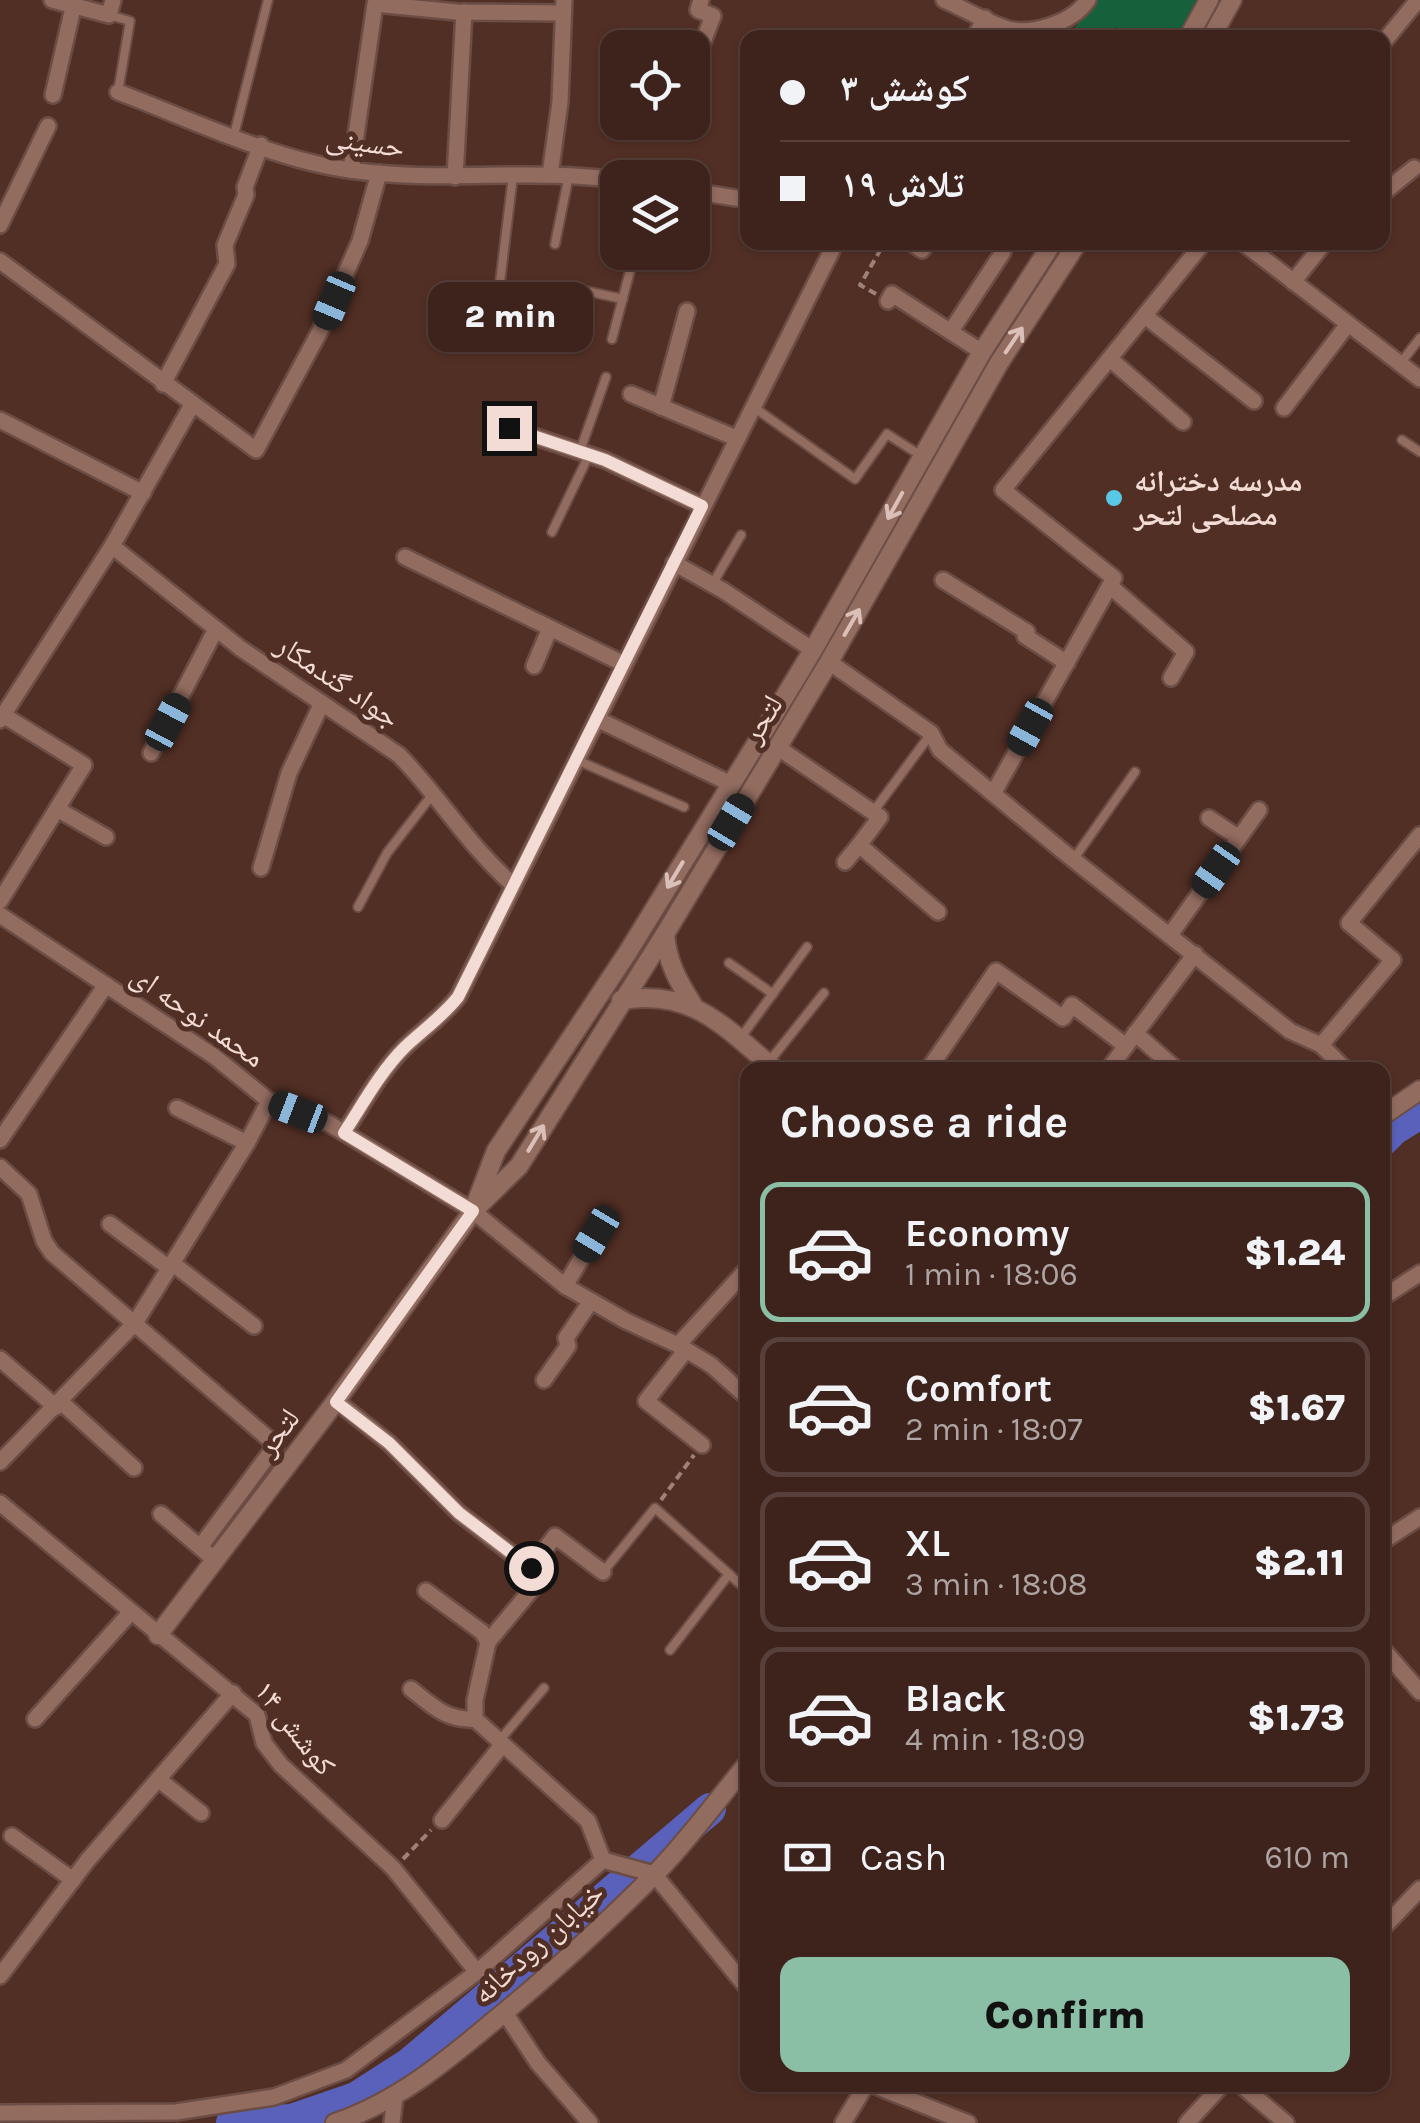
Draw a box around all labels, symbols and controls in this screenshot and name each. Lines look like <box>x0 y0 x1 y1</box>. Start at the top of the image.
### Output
map controls <box>600 30 710 270</box>
button: locate <box>600 30 710 140</box>
text: کوشش ۳ <box>840 66 970 111</box>
street label: حسینی <box>323 119 407 165</box>
button: layers <box>600 160 710 270</box>
text: تلاش ۱۹ <box>840 162 964 207</box>
car <box>308 268 360 334</box>
callout: 2 min <box>426 283 592 353</box>
text: 2 min <box>465 298 556 335</box>
one-way arrow <box>1003 326 1024 354</box>
route end <box>487 406 532 451</box>
place label: مدرسه دخترانه مصلحی لتحر <box>1132 463 1303 533</box>
marker: مدرسه دخترانه مصلحی لتحر <box>1103 487 1125 509</box>
one-way arrow <box>884 491 904 520</box>
one-way arrow <box>842 608 862 636</box>
street label: جواد گندمکار <box>268 626 407 736</box>
car <box>141 688 195 756</box>
street label: لتحر <box>733 689 790 750</box>
car <box>1002 693 1058 761</box>
car <box>703 789 759 855</box>
car <box>1187 837 1245 903</box>
one-way arrow <box>665 860 685 889</box>
street label: محمد نوحه ای <box>124 957 272 1075</box>
car <box>265 1087 331 1137</box>
text: Choose a ride <box>780 1096 1068 1148</box>
one-way arrow <box>526 1124 547 1153</box>
car <box>568 1201 624 1267</box>
icon: car <box>785 1207 875 1297</box>
text: Economy <box>905 1211 1069 1256</box>
text: $1.24 <box>1244 1230 1345 1275</box>
text: 1 min · 18:06 <box>905 1256 1078 1293</box>
icon: car <box>785 1362 875 1452</box>
text: Comfort <box>905 1366 1052 1411</box>
text: $1.67 <box>1248 1385 1345 1430</box>
street label: لتحر <box>248 1401 307 1463</box>
text: 2 min · 18:07 <box>905 1411 1082 1448</box>
icon: car <box>785 1517 875 1607</box>
text: XL <box>905 1521 950 1566</box>
text: $2.11 <box>1254 1540 1345 1585</box>
route start <box>509 1546 554 1591</box>
text: 3 min · 18:08 <box>905 1566 1087 1603</box>
icon: car <box>785 1672 875 1762</box>
street label: کوشش ۱۴ <box>247 1673 343 1783</box>
text: Black <box>905 1676 1006 1721</box>
text: $1.73 <box>1247 1695 1345 1740</box>
text: 4 min · 18:09 <box>905 1721 1085 1758</box>
icon: cash <box>780 1830 835 1885</box>
text: Cash <box>860 1835 947 1880</box>
text: 610 m <box>1265 1839 1350 1876</box>
street label: خیابان رودخانه <box>465 1875 611 2011</box>
button: Confirm <box>780 1957 1350 2072</box>

